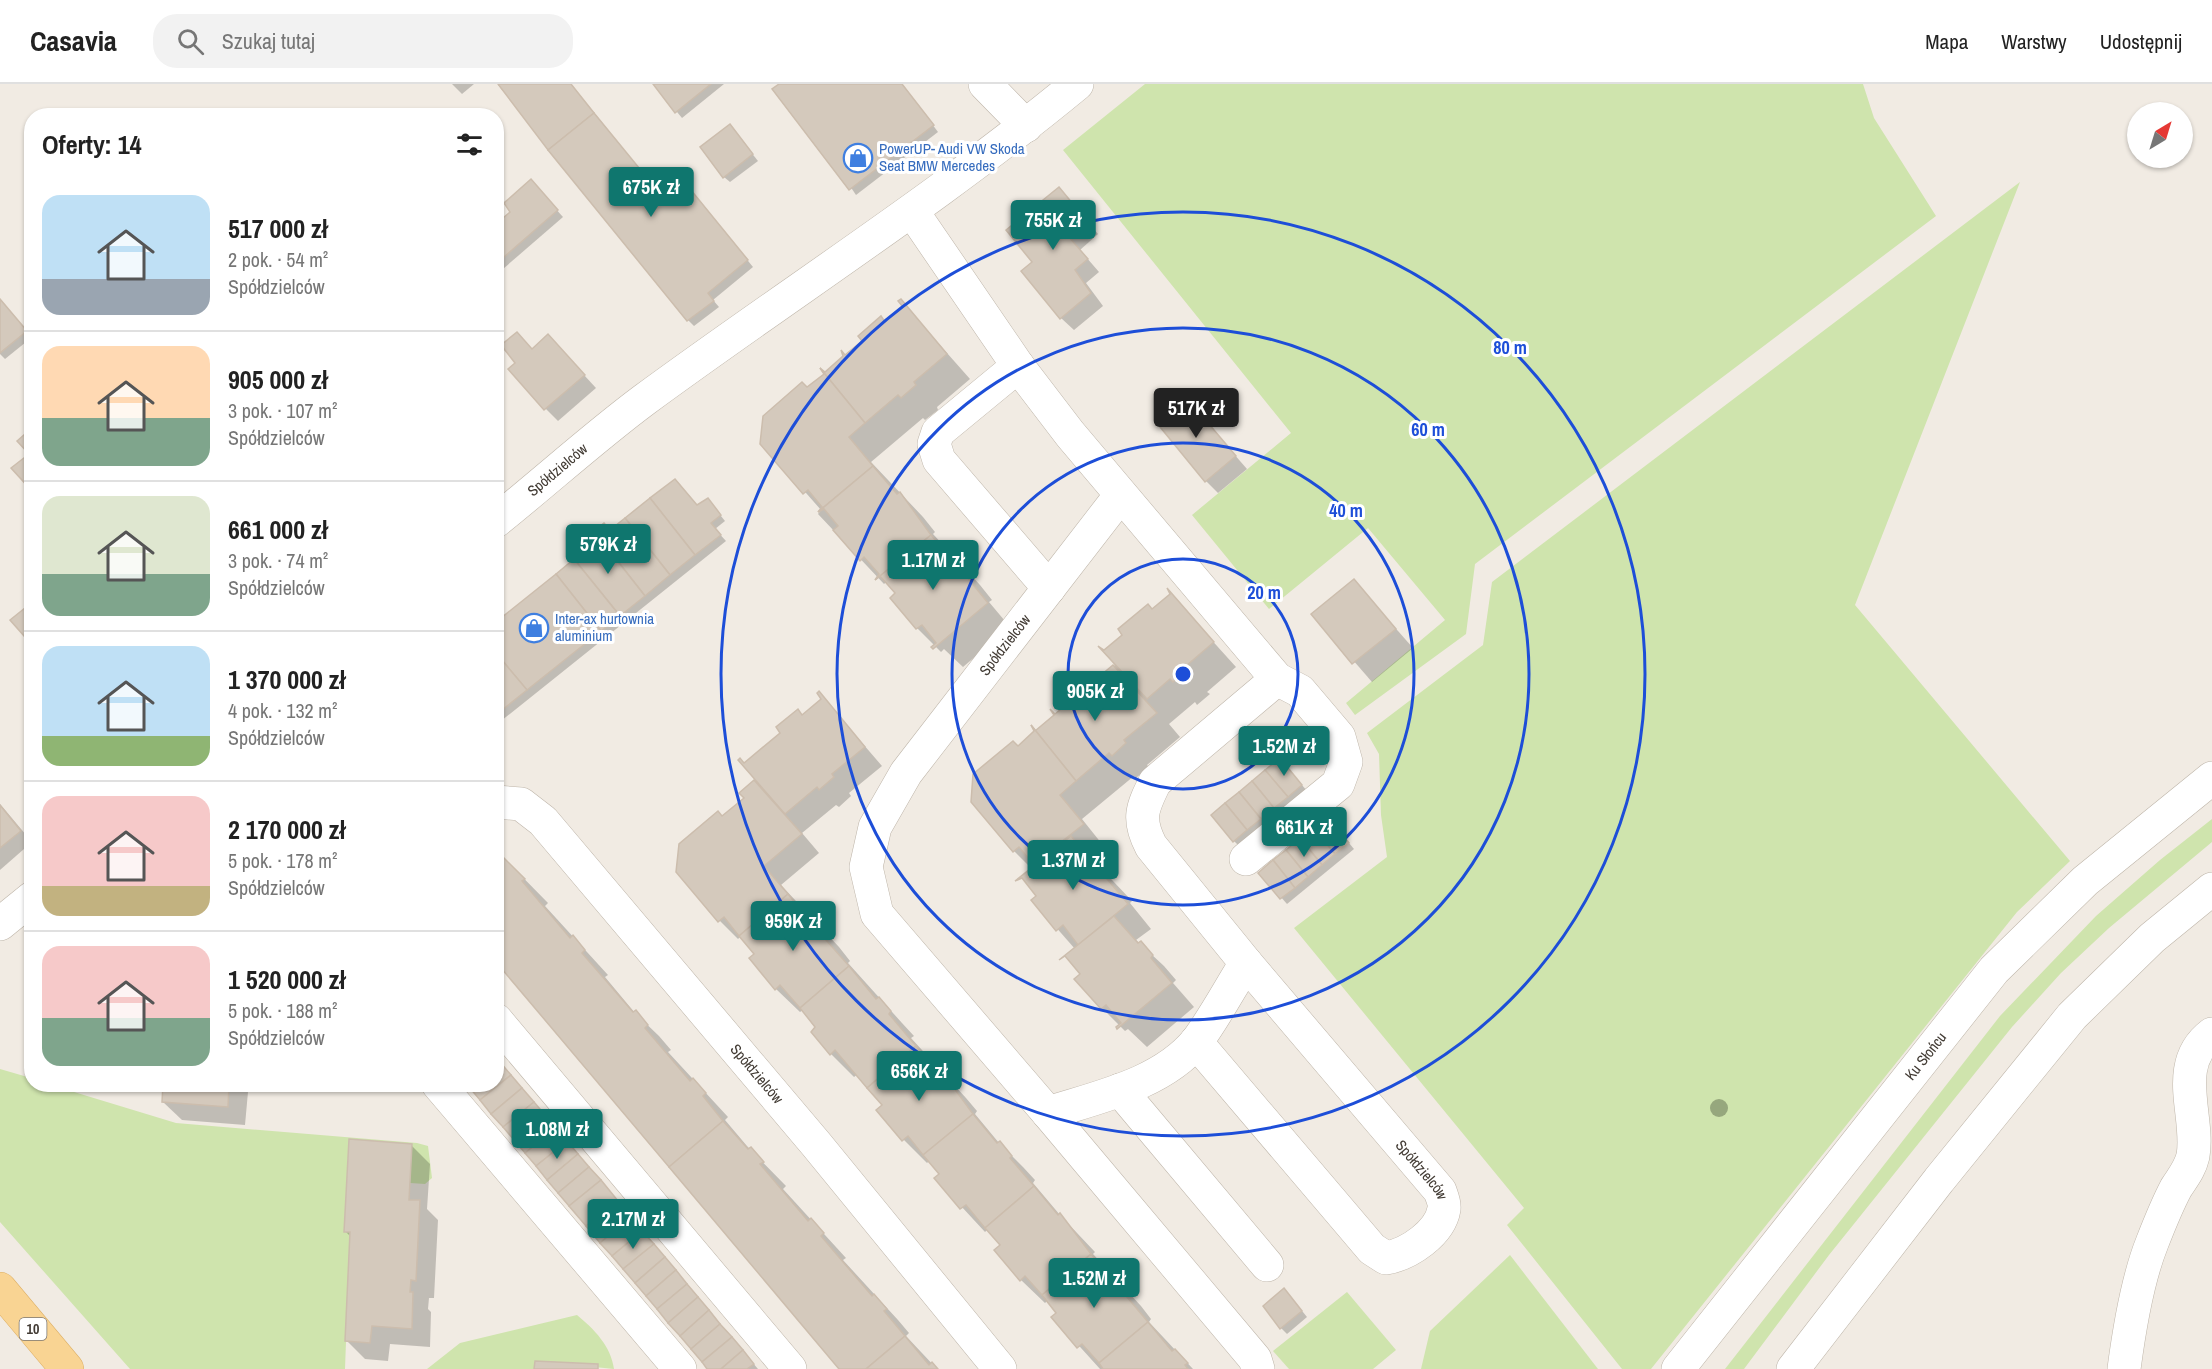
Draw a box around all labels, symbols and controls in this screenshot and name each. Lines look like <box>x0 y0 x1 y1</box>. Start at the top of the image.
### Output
search box <box>153 14 573 68</box>
text: Casavia <box>30 22 117 60</box>
icon: search <box>174 25 207 58</box>
text: Szukaj tutaj <box>222 26 315 56</box>
text: Mapa <box>1925 27 1968 56</box>
text: Warstwy <box>2001 27 2067 56</box>
text: Udostępnij <box>2100 27 2182 56</box>
north arrow <box>2127 102 2193 168</box>
map controls <box>2127 102 2193 168</box>
text: Oferty: 14 <box>42 127 142 162</box>
icon: filters <box>453 128 486 161</box>
place label: PowerUP- Audi VW Skoda Seat BMW Mercedes <box>879 138 1025 176</box>
shop icon: PowerUP- Audi VW Skoda Seat BMW Mercedes <box>842 142 874 174</box>
pin: 675K zł <box>596 167 706 218</box>
text: 675K zł <box>623 173 679 200</box>
pin: 755K zł <box>998 200 1108 251</box>
text: 755K zł <box>1025 206 1081 233</box>
text: 517 000 zł <box>228 211 328 246</box>
icon: home <box>90 219 162 291</box>
text: 2 pok. · 54 m² <box>228 246 328 273</box>
text: Spółdzielców <box>228 273 325 300</box>
text: 80 m <box>1493 335 1527 360</box>
text: 905 000 zł <box>228 362 328 397</box>
icon: home <box>90 370 162 442</box>
pin: 517K zł <box>1141 388 1251 439</box>
text: 517K zł <box>1168 394 1224 421</box>
text: 3 pok. · 107 m² <box>228 397 337 424</box>
text: 60 m <box>1411 417 1445 442</box>
text: Spółdzielców <box>228 424 325 451</box>
street label: Spółdzielców <box>523 438 592 501</box>
text: 40 m <box>1329 498 1363 523</box>
text: 661 000 zł <box>228 512 328 547</box>
icon: home <box>90 520 162 592</box>
pin: 579K zł <box>553 524 663 575</box>
text: 579K zł <box>580 530 636 557</box>
pin: 1.17M zł <box>871 540 995 591</box>
text: 1.17M zł <box>902 546 964 573</box>
text: 3 pok. · 74 m² <box>228 547 328 574</box>
text: Spółdzielców <box>228 574 325 601</box>
text: 20 m <box>1247 580 1281 605</box>
place label: Inter-ax hurtownia aluminium <box>555 608 654 646</box>
street label: Spółdzielców <box>974 610 1035 680</box>
shop icon: Inter-ax hurtownia aluminium <box>518 612 550 644</box>
text: 1 370 000 zł <box>228 662 345 697</box>
centre of rings <box>1173 664 1193 684</box>
icon: home <box>90 670 162 742</box>
pin: 905K zł <box>1040 671 1150 722</box>
text: 905K zł <box>1067 677 1123 704</box>
text: 4 pok. · 132 m² <box>228 697 337 724</box>
text: Spółdzielców <box>228 724 325 751</box>
pin: 1.52M zł <box>1222 726 1346 777</box>
text: 1.52M zł <box>1253 732 1315 759</box>
pin: 661K zł <box>1249 807 1359 858</box>
text: 2 170 000 zł <box>228 812 345 847</box>
text: 661K zł <box>1276 813 1332 840</box>
icon: home <box>90 820 162 892</box>
pin: 1.37M zł <box>1011 840 1135 891</box>
text: 1.37M zł <box>1042 846 1104 873</box>
text: 5 pok. · 178 m² <box>228 847 337 874</box>
text: Spółdzielców <box>228 874 325 901</box>
pin: 959K zł <box>738 901 848 952</box>
text: 959K zł <box>765 907 821 934</box>
text: 1 520 000 zł <box>228 962 345 997</box>
icon: home <box>90 970 162 1042</box>
text: 5 pok. · 188 m² <box>228 997 337 1024</box>
text: Spółdzielców <box>228 1024 325 1051</box>
street label: Ku Słońcu <box>1900 1027 1951 1084</box>
street label: Spółdzielców <box>726 1039 789 1108</box>
pin: 656K zł <box>864 1051 974 1102</box>
text: 656K zł <box>891 1057 947 1084</box>
pin: 1.08M zł <box>495 1109 619 1160</box>
text: 1.08M zł <box>526 1115 588 1142</box>
street label: Spółdzielców <box>1391 1135 1453 1203</box>
pin: 2.17M zł <box>571 1199 695 1250</box>
text: 2.17M zł <box>602 1205 664 1232</box>
pin: 1.52M zł <box>1032 1258 1156 1309</box>
text: 1.52M zł <box>1063 1264 1125 1291</box>
road number: 10 <box>20 1318 46 1340</box>

